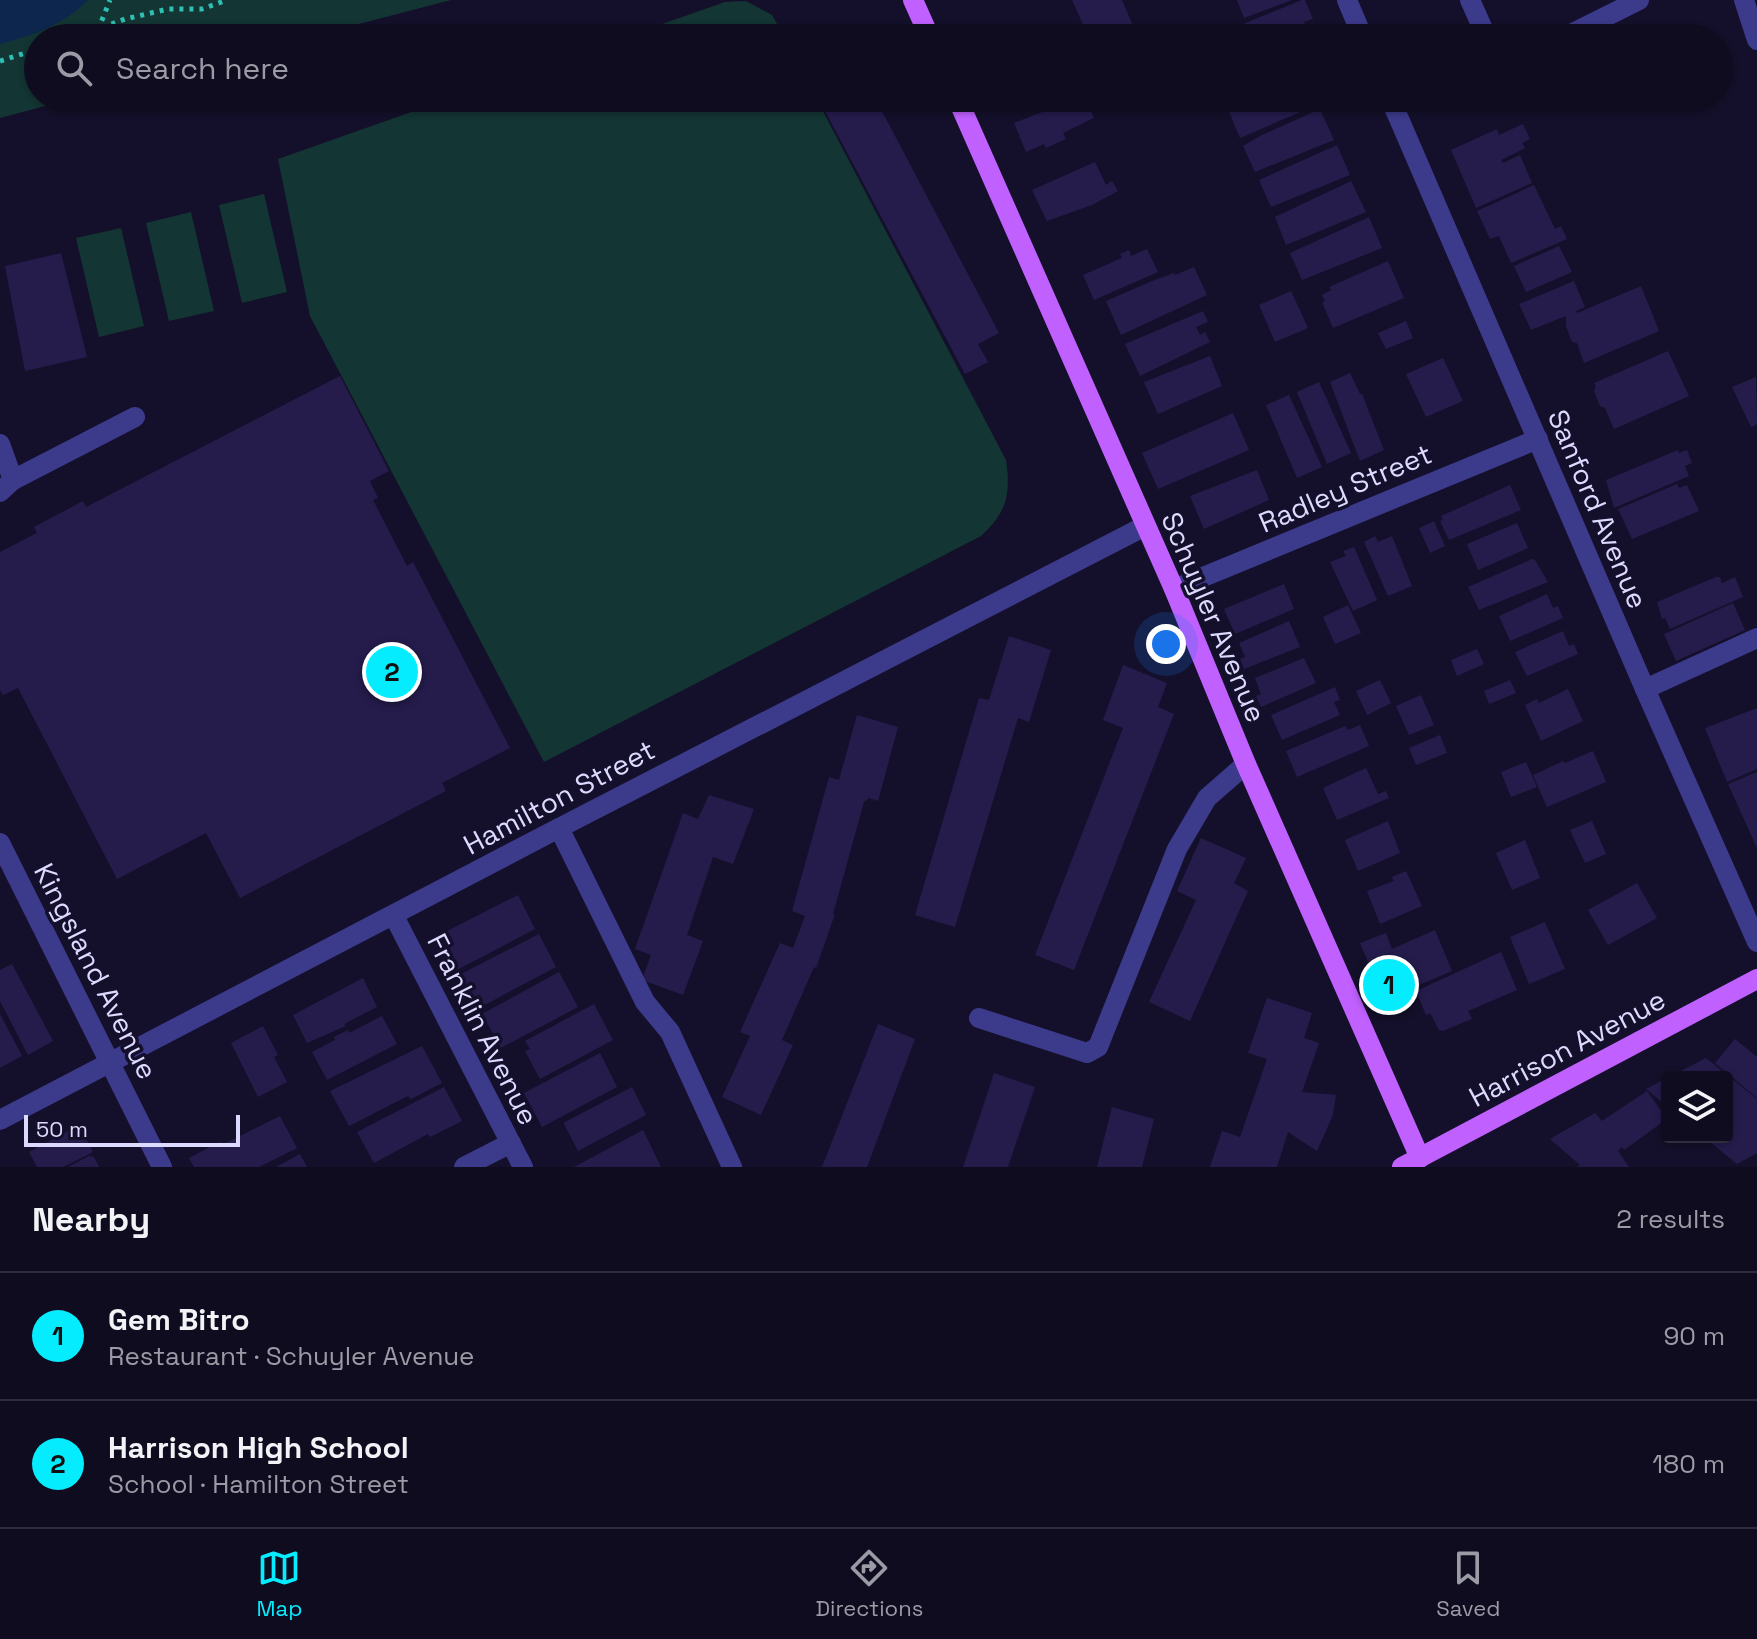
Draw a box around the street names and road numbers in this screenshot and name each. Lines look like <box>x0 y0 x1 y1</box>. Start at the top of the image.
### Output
street label: Sanford Avenue <box>1540 404 1656 614</box>
street label: Radley Street <box>1253 435 1437 541</box>
street label: Schuyler Avenue <box>1154 506 1274 728</box>
street label: Hamilton Street <box>457 731 661 863</box>
street label: Kingsland Avenue <box>26 857 166 1085</box>
street label: Franklin Avenue <box>419 927 547 1131</box>
street label: Harrison Avenue <box>1463 981 1671 1115</box>

